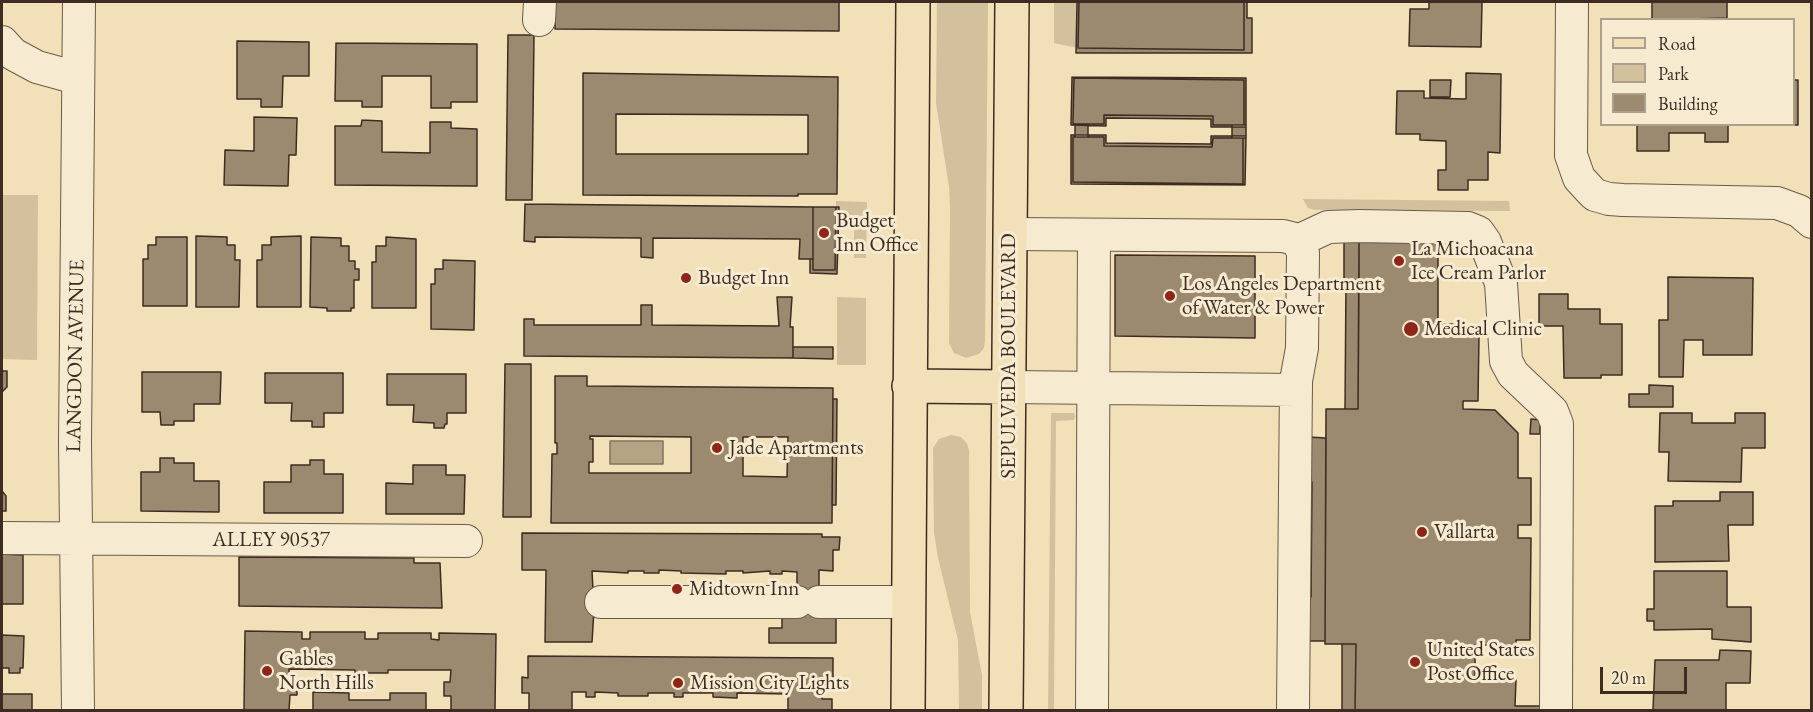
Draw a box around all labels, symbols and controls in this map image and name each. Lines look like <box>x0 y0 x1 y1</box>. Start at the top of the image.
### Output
legend <box>1600 18 1795 126</box>
text: Road <box>1658 32 1696 55</box>
text: Park <box>1658 62 1689 85</box>
text: Building <box>1658 92 1718 115</box>
place label: Budget Inn Office <box>836 208 918 258</box>
marker: Budget Inn Office <box>817 226 831 240</box>
street label: SEPULVEDA BOULEVARD <box>996 233 1022 479</box>
place label: La Michoacana Ice Cream Parlor <box>1411 236 1546 286</box>
marker: La Michoacana Ice Cream Parlor <box>1392 254 1406 268</box>
street label: LANGDON AVENUE <box>62 259 90 453</box>
place label: Budget Inn <box>698 265 789 291</box>
marker: Budget Inn <box>679 271 693 285</box>
place label: Los Angeles Department of Water & Power <box>1182 271 1381 321</box>
marker: Los Angeles Department of Water & Power <box>1163 289 1177 303</box>
place label: Medical Clinic <box>1424 316 1542 342</box>
marker: Medical Clinic <box>1402 320 1420 338</box>
place label: Jade Apartments <box>729 435 864 461</box>
marker: Jade Apartments <box>710 441 724 455</box>
place label: Vallarta <box>1434 519 1495 545</box>
marker: Vallarta <box>1415 525 1429 539</box>
street label: ALLEY 90537 <box>212 527 330 553</box>
place label: Midtown Inn <box>689 576 799 602</box>
marker: Midtown Inn <box>670 582 684 596</box>
place label: United States Post Office <box>1427 637 1534 687</box>
place label: Gables North Hills <box>279 646 374 696</box>
marker: United States Post Office <box>1408 655 1422 669</box>
scale bar <box>1603 655 1690 693</box>
marker: Gables North Hills <box>260 664 274 678</box>
text: 20 m <box>1611 666 1646 689</box>
place label: Mission City Lights <box>690 670 849 696</box>
marker: Mission City Lights <box>671 676 685 690</box>

